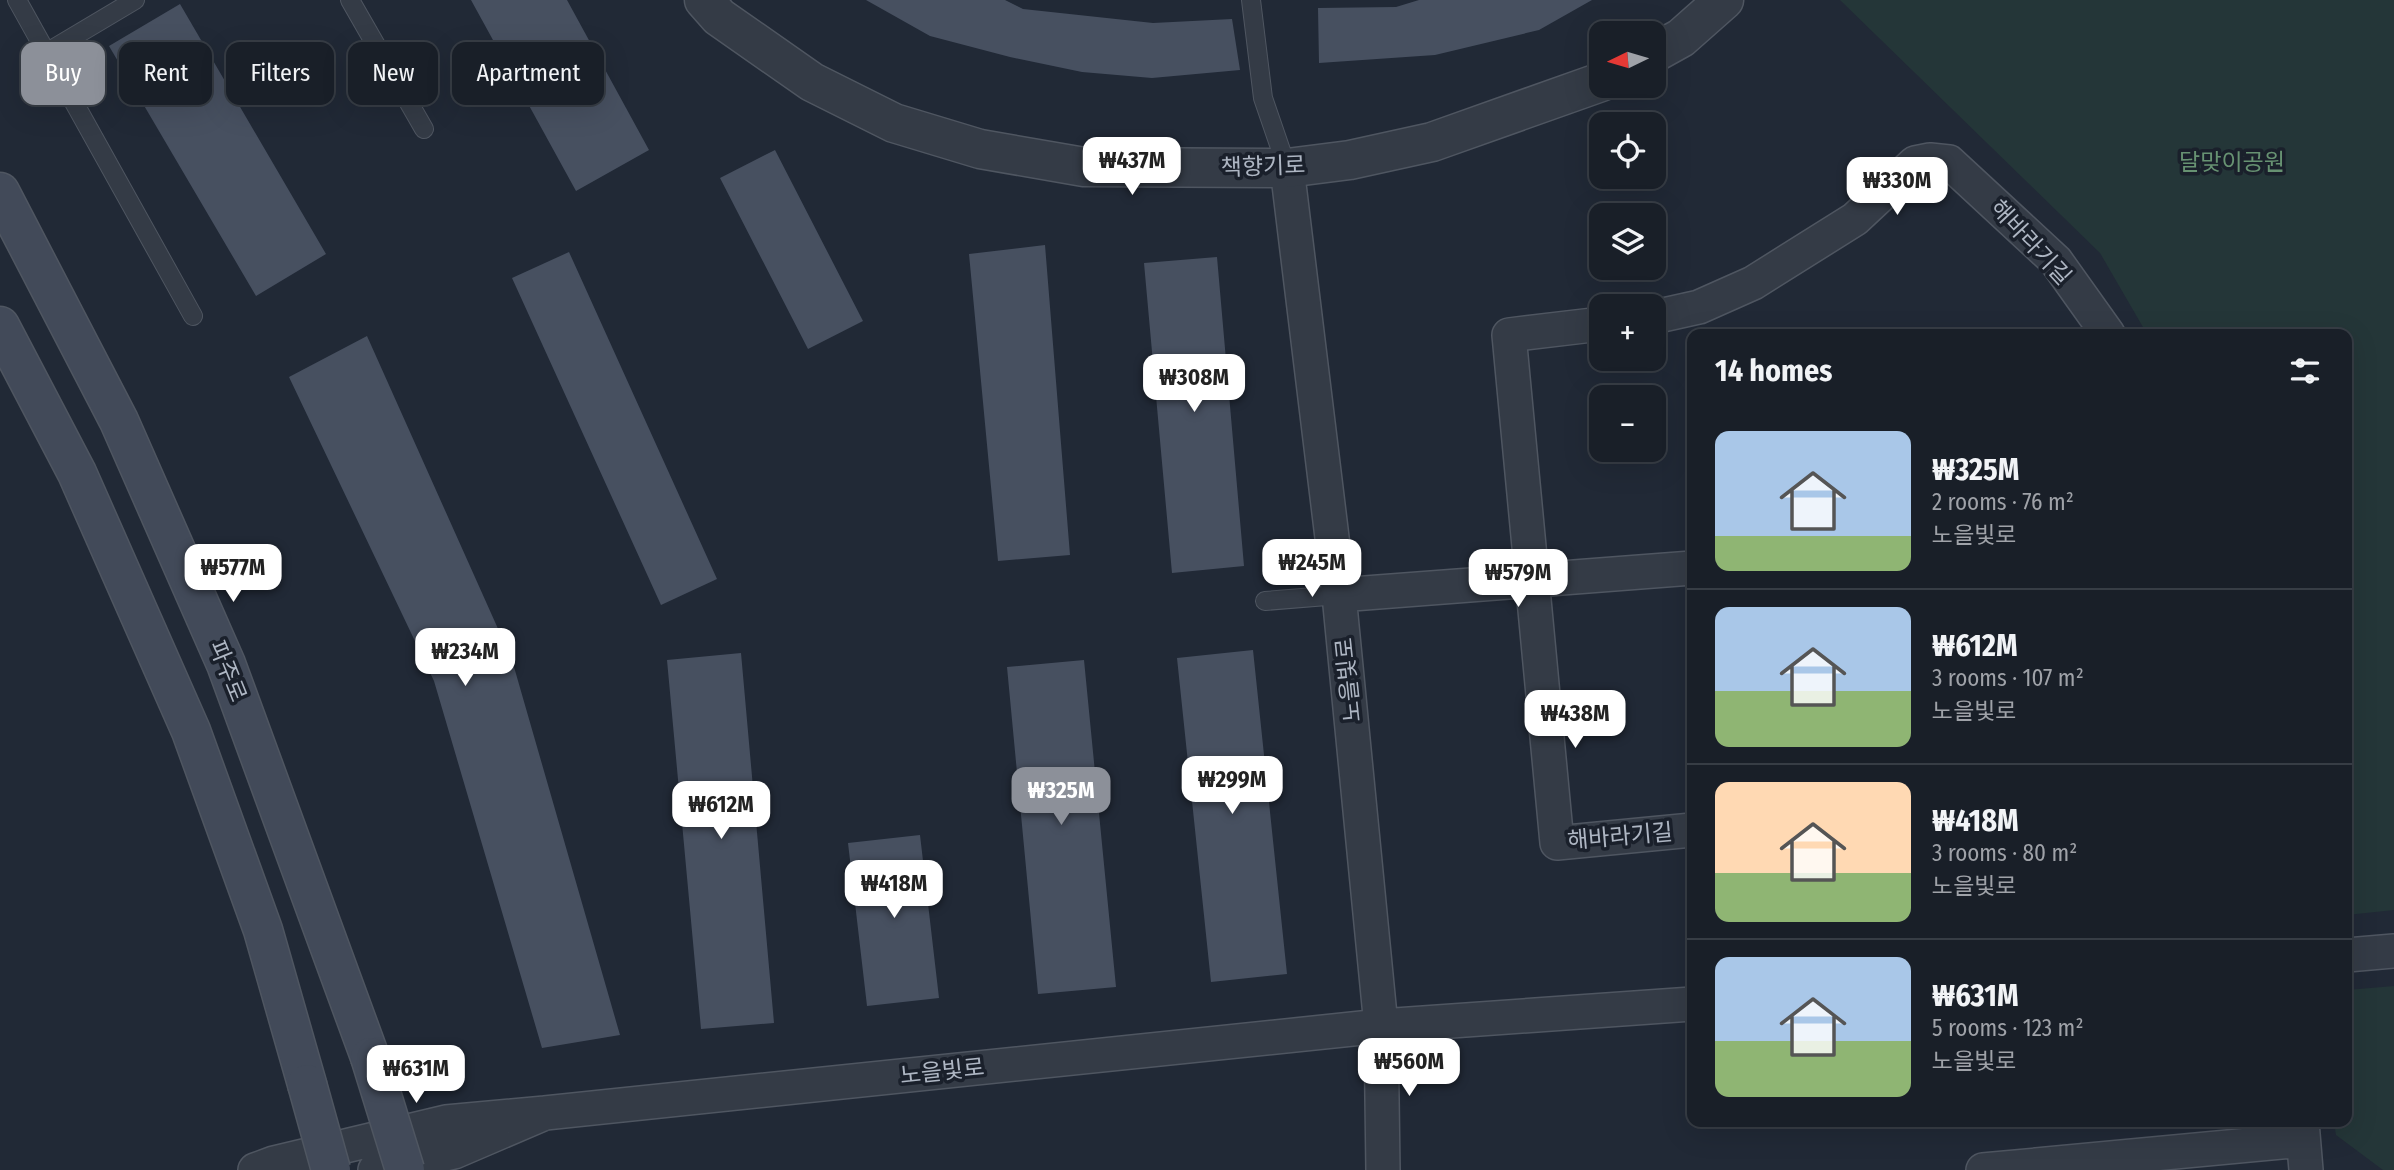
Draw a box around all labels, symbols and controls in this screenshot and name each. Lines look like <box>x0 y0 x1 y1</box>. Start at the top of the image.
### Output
north arrow <box>1589 21 1666 98</box>
map controls <box>1589 21 1666 462</box>
chip: Buy <box>21 42 105 105</box>
chip: Rent <box>119 42 212 105</box>
chip: Filters <box>226 42 334 105</box>
chip: New <box>348 42 438 105</box>
chip: Apartment <box>452 42 604 105</box>
button: locate <box>1589 112 1666 189</box>
pin: ₩437M <box>1083 138 1181 197</box>
text: ₩437M <box>1099 146 1165 174</box>
park label: 달맞이공원 <box>2179 148 2285 176</box>
street label: 책향기로 <box>1220 151 1306 181</box>
pin: ₩330M <box>1848 158 1946 217</box>
text: ₩330M <box>1863 166 1931 194</box>
street label: 해바라기길 <box>1985 194 2077 290</box>
button: layers <box>1589 203 1666 280</box>
button: + <box>1589 294 1666 371</box>
icon: filters <box>2286 352 2324 390</box>
text: 14 homes <box>1715 353 1832 389</box>
pin: ₩308M <box>1145 354 1243 414</box>
text: ₩308M <box>1159 363 1229 391</box>
button: − <box>1589 385 1666 462</box>
text: ₩325M <box>1932 452 2019 488</box>
icon: home <box>1771 459 1855 543</box>
text: 2 rooms · 76 m² <box>1932 488 2074 516</box>
text: 노을빛로 <box>1932 521 2017 549</box>
pin: ₩245M <box>1263 540 1361 599</box>
pin: ₩577M <box>184 544 282 604</box>
text: ₩245M <box>1278 548 1346 576</box>
pin: ₩579M <box>1469 550 1567 609</box>
text: ₩577M <box>201 553 265 581</box>
text: ₩579M <box>1485 558 1551 586</box>
pin: ₩234M <box>416 628 514 688</box>
text: ₩612M <box>1932 628 2018 664</box>
icon: home <box>1771 635 1855 719</box>
street label: 파주로 <box>203 636 253 706</box>
street label: 노을빛로 <box>1330 636 1366 724</box>
text: ₩234M <box>431 637 499 665</box>
text: 3 rooms · 107 m² <box>1932 664 2084 692</box>
pin: ₩438M <box>1526 690 1624 750</box>
text: 노을빛로 <box>1932 697 2017 725</box>
text: ₩438M <box>1541 699 1609 727</box>
pin: ₩299M <box>1183 756 1281 816</box>
text: ₩299M <box>1198 765 1266 793</box>
pin: ₩325M <box>1012 768 1110 827</box>
text: ₩325M <box>1028 776 1094 804</box>
pin: ₩612M <box>672 782 770 841</box>
text: ₩612M <box>688 790 754 818</box>
text: ₩418M <box>1932 803 2019 839</box>
icon: home <box>1771 810 1855 894</box>
street label: 해바라기길 <box>1566 817 1674 855</box>
text: 3 rooms · 80 m² <box>1932 839 2077 867</box>
pin: ₩418M <box>845 860 943 920</box>
text: ₩418M <box>861 869 927 897</box>
text: 노을빛로 <box>1932 872 2017 900</box>
text: ₩631M <box>1932 978 2019 1014</box>
icon: home <box>1771 985 1855 1069</box>
text: 5 rooms · 123 m² <box>1932 1014 2083 1042</box>
pin: ₩560M <box>1360 1038 1458 1098</box>
pin: ₩631M <box>367 1046 465 1105</box>
text: ₩560M <box>1374 1047 1444 1075</box>
text: 노을빛로 <box>1932 1047 2017 1075</box>
street label: 노을빛로 <box>898 1053 986 1089</box>
text: ₩631M <box>383 1054 449 1082</box>

